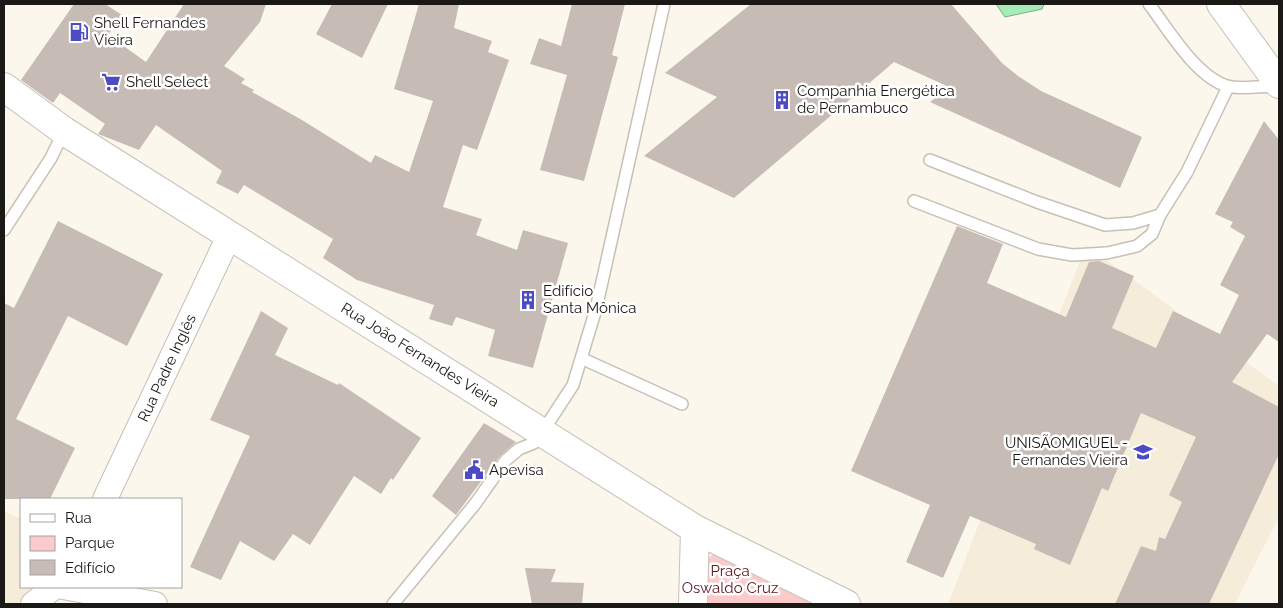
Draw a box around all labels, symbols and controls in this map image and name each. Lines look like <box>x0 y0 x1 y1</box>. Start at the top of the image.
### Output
place label: Shell Fernandes Vieira <box>94 14 206 49</box>
fuel station icon: Shell Fernandes Vieira <box>68 21 90 43</box>
supermarket icon: Shell Select <box>100 71 122 93</box>
place label: Shell Select <box>126 73 208 91</box>
place label: Companhia Energética de Pernambuco <box>797 82 955 117</box>
building icon: Companhia Energética de Pernambuco <box>771 89 793 111</box>
place label: Edifício Santa Mônica <box>543 282 636 317</box>
building icon: Edifício Santa Mônica <box>517 289 539 311</box>
street label: Rua João Fernandes Vieira <box>338 299 502 411</box>
street label: Rua Padre Inglês <box>134 311 200 425</box>
place label: UNISÃOMIGUEL - Fernandes Vieira <box>1005 434 1128 469</box>
school or university icon: UNISÃOMIGUEL - Fernandes Vieira <box>1132 441 1154 463</box>
public building icon: Apevisa <box>463 459 485 481</box>
place label: Apevisa <box>489 461 544 479</box>
legend <box>20 498 182 588</box>
text: Rua <box>65 509 92 527</box>
text: Parque <box>65 534 115 552</box>
text: Edifício <box>65 559 115 577</box>
park label: Praça Oswaldo Cruz <box>682 562 778 597</box>

